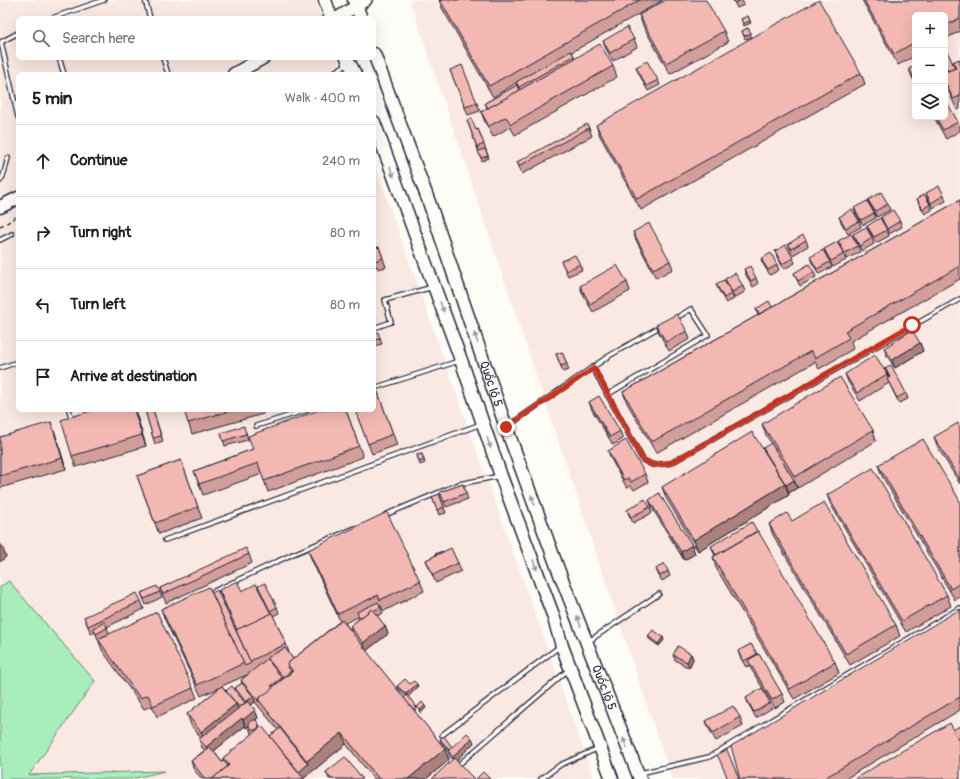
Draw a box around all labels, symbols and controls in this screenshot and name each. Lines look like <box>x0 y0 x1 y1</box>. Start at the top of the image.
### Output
map controls <box>912 12 948 120</box>
button: + <box>912 12 948 48</box>
search box <box>16 16 376 60</box>
icon: search <box>30 27 52 49</box>
text: Search here <box>62 29 135 48</box>
button: − <box>912 48 948 84</box>
button: layers <box>912 84 948 120</box>
text: 5 min <box>32 88 72 109</box>
text: Walk · 400 m <box>285 90 360 106</box>
icon: ahead <box>32 150 54 172</box>
text: Continue <box>70 151 128 170</box>
text: 240 m <box>322 153 360 169</box>
one-way arrow <box>390 166 396 178</box>
icon: right <box>32 222 54 244</box>
text: Turn right <box>70 223 131 242</box>
text: 80 m <box>330 225 360 241</box>
icon: left <box>32 294 54 316</box>
text: Turn left <box>70 295 126 314</box>
text: 80 m <box>330 297 360 313</box>
one-way arrow <box>439 302 445 314</box>
route start <box>903 316 921 334</box>
one-way arrow <box>472 331 478 343</box>
street label: Quốc lộ 5 <box>476 359 505 409</box>
icon: arrive <box>32 366 54 388</box>
text: Arrive at destination <box>70 367 197 386</box>
route end <box>497 418 515 436</box>
one-way arrow <box>487 437 493 449</box>
one-way arrow <box>529 493 535 505</box>
one-way arrow <box>532 559 538 571</box>
one-way arrow <box>576 615 582 627</box>
street label: Quốc lộ 5 <box>588 663 619 712</box>
one-way arrow <box>622 736 628 748</box>

